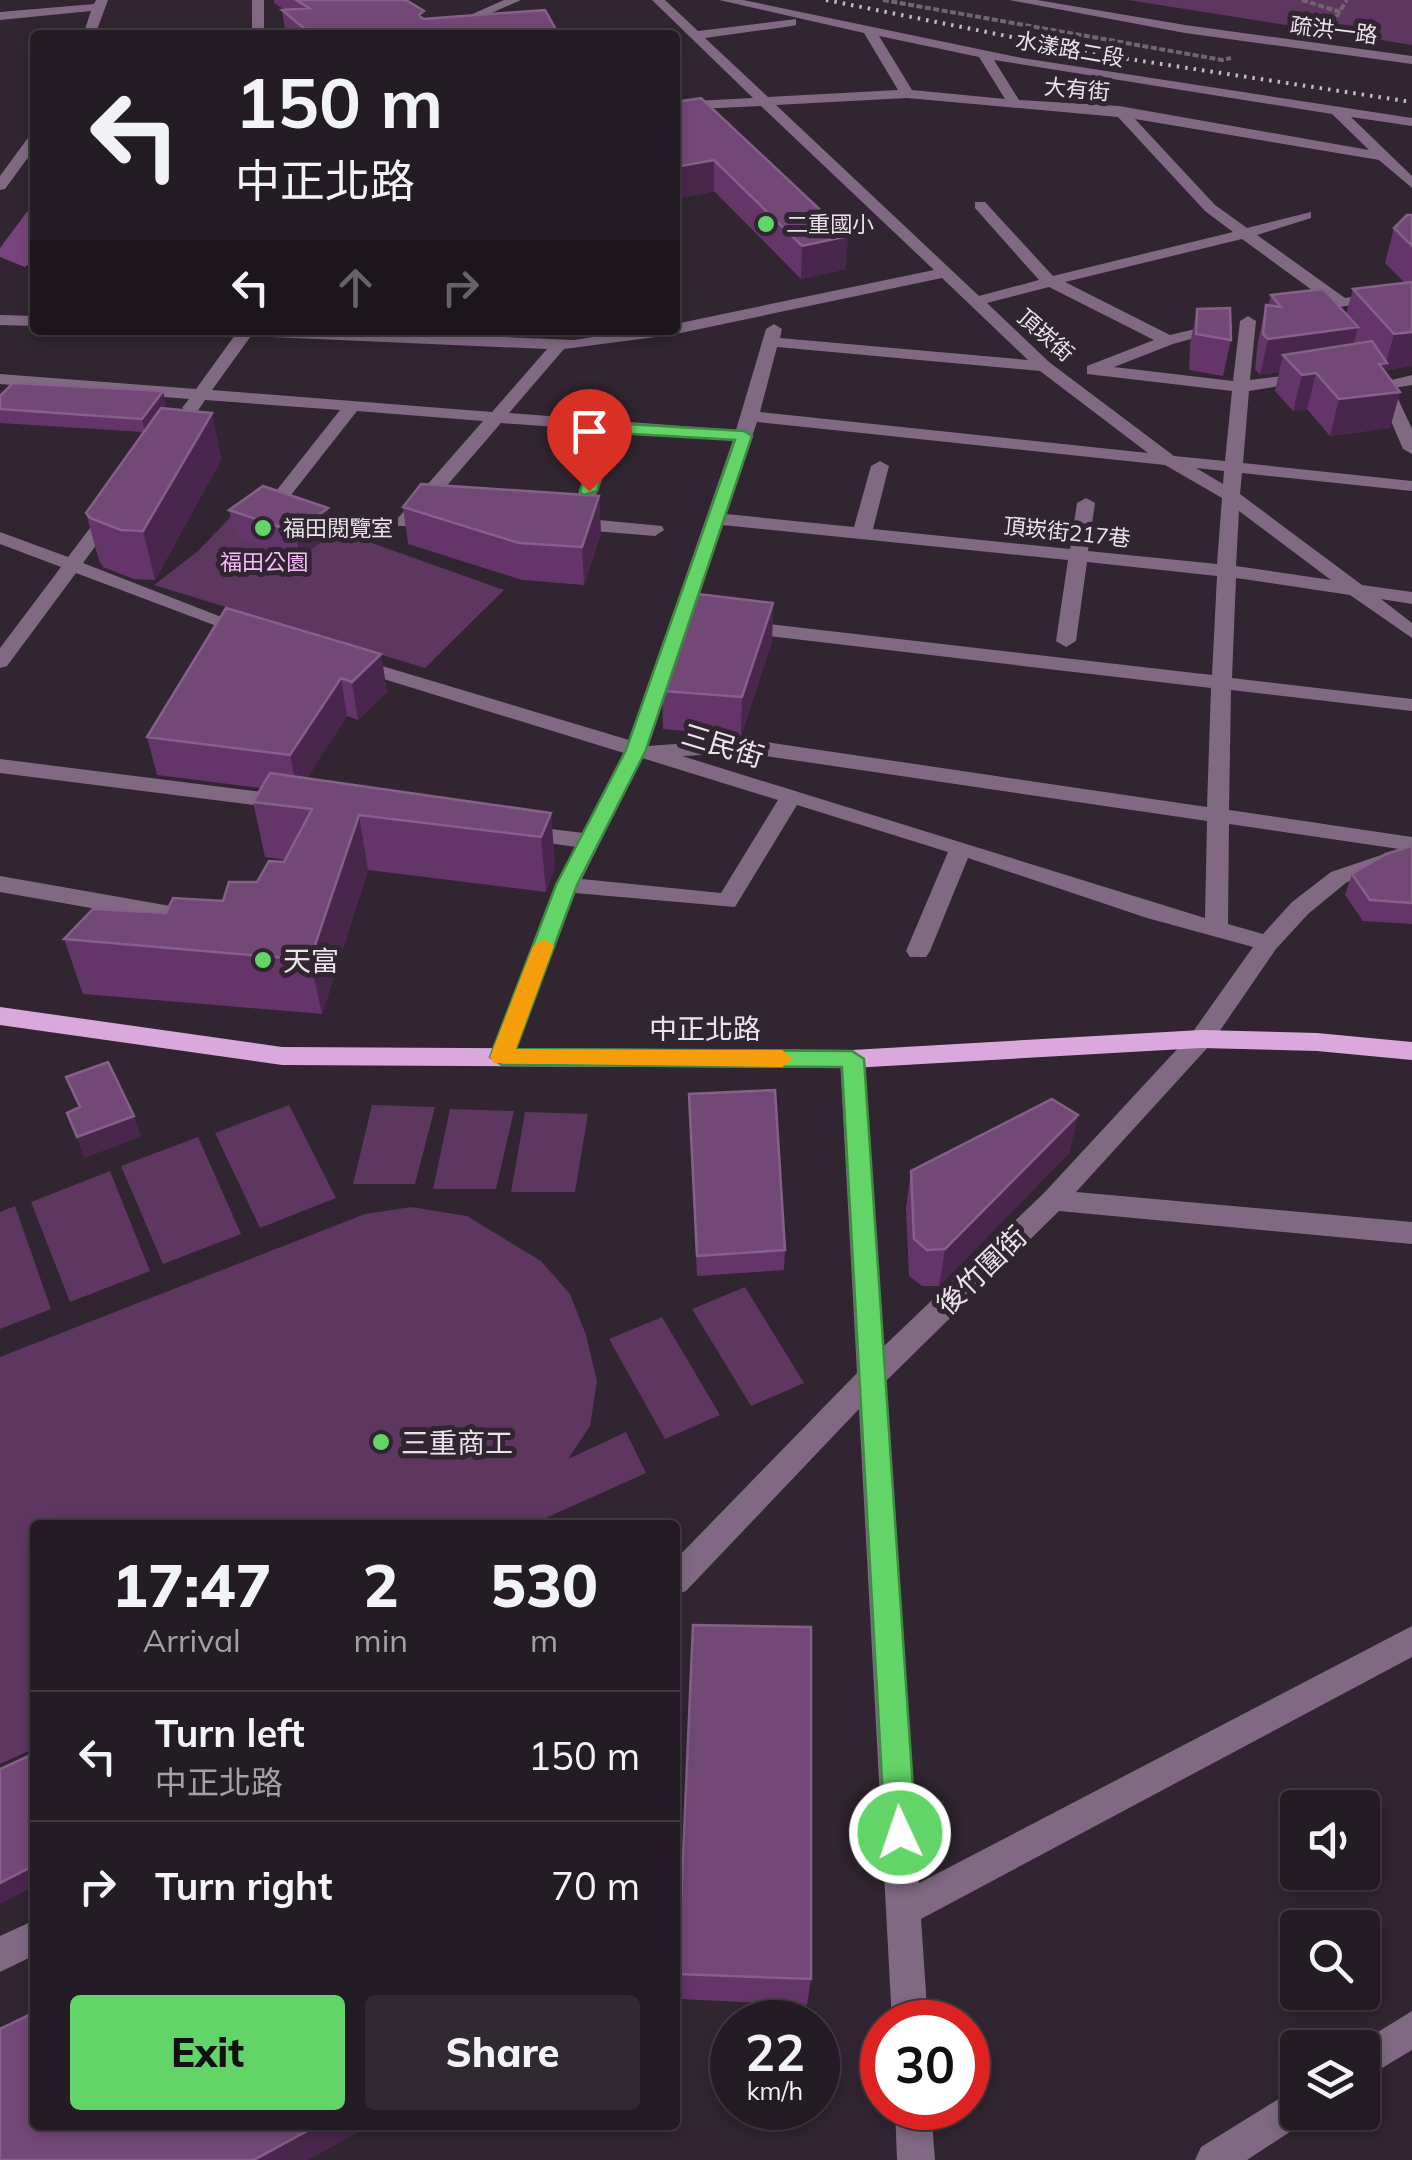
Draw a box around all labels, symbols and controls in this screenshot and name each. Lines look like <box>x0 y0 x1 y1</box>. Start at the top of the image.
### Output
street label: 疏洪一路 <box>1289 11 1379 49</box>
street label: 水漾路二段 <box>1013 26 1127 72</box>
text: 150 m <box>235 58 443 146</box>
icon: left <box>70 70 200 200</box>
street label: 大有街 <box>1043 72 1111 106</box>
text: 中正北路 <box>235 152 415 208</box>
place label: 二重國小 <box>786 210 874 238</box>
marker: 二重國小 <box>755 213 777 235</box>
icon: left <box>223 260 278 315</box>
icon: ahead <box>328 260 383 315</box>
icon: right <box>433 260 488 315</box>
street label: 頂崁街 <box>1012 303 1080 367</box>
pin <box>547 389 632 492</box>
icon: arrive <box>562 404 617 459</box>
street label: 頂崁街217巷 <box>1002 511 1132 553</box>
place label: 福田閱覽室 <box>283 514 393 542</box>
marker: 福田閱覽室 <box>252 517 274 539</box>
park label: 福田公園 <box>220 548 308 576</box>
street label: 三民街 <box>678 716 768 774</box>
place label: 天富 <box>283 943 339 978</box>
marker: 天富 <box>252 949 274 971</box>
street label: 中正北路 <box>649 1011 761 1046</box>
street label: 後竹圍街 <box>929 1219 1033 1321</box>
place label: 三重商工 <box>401 1425 513 1460</box>
marker: 三重商工 <box>370 1431 392 1453</box>
text: 17:47 <box>112 1547 272 1622</box>
text: 2 <box>363 1547 399 1622</box>
text: 530 <box>490 1547 598 1622</box>
text: Arrival <box>143 1620 241 1660</box>
text: min <box>354 1620 408 1660</box>
text: m <box>530 1620 558 1660</box>
text: Turn left <box>155 1709 305 1757</box>
icon: left <box>70 1729 125 1784</box>
text: 150 m <box>528 1732 640 1780</box>
text: 中正北路 <box>155 1762 283 1802</box>
position arrow <box>848 1781 952 1885</box>
map controls <box>1280 1790 1380 2130</box>
button: sound <box>1280 1790 1380 1890</box>
icon: right <box>70 1859 125 1914</box>
text: Turn right <box>155 1862 332 1910</box>
text: 70 m <box>551 1862 640 1910</box>
button: search <box>1280 1910 1380 2010</box>
button: Exit <box>70 1995 345 2110</box>
button: Share <box>365 1995 640 2110</box>
speed limit sign: 30 <box>860 2000 990 2130</box>
text: 22 <box>745 2021 805 2084</box>
button: layers <box>1280 2030 1380 2130</box>
text: km/h <box>747 2075 803 2106</box>

